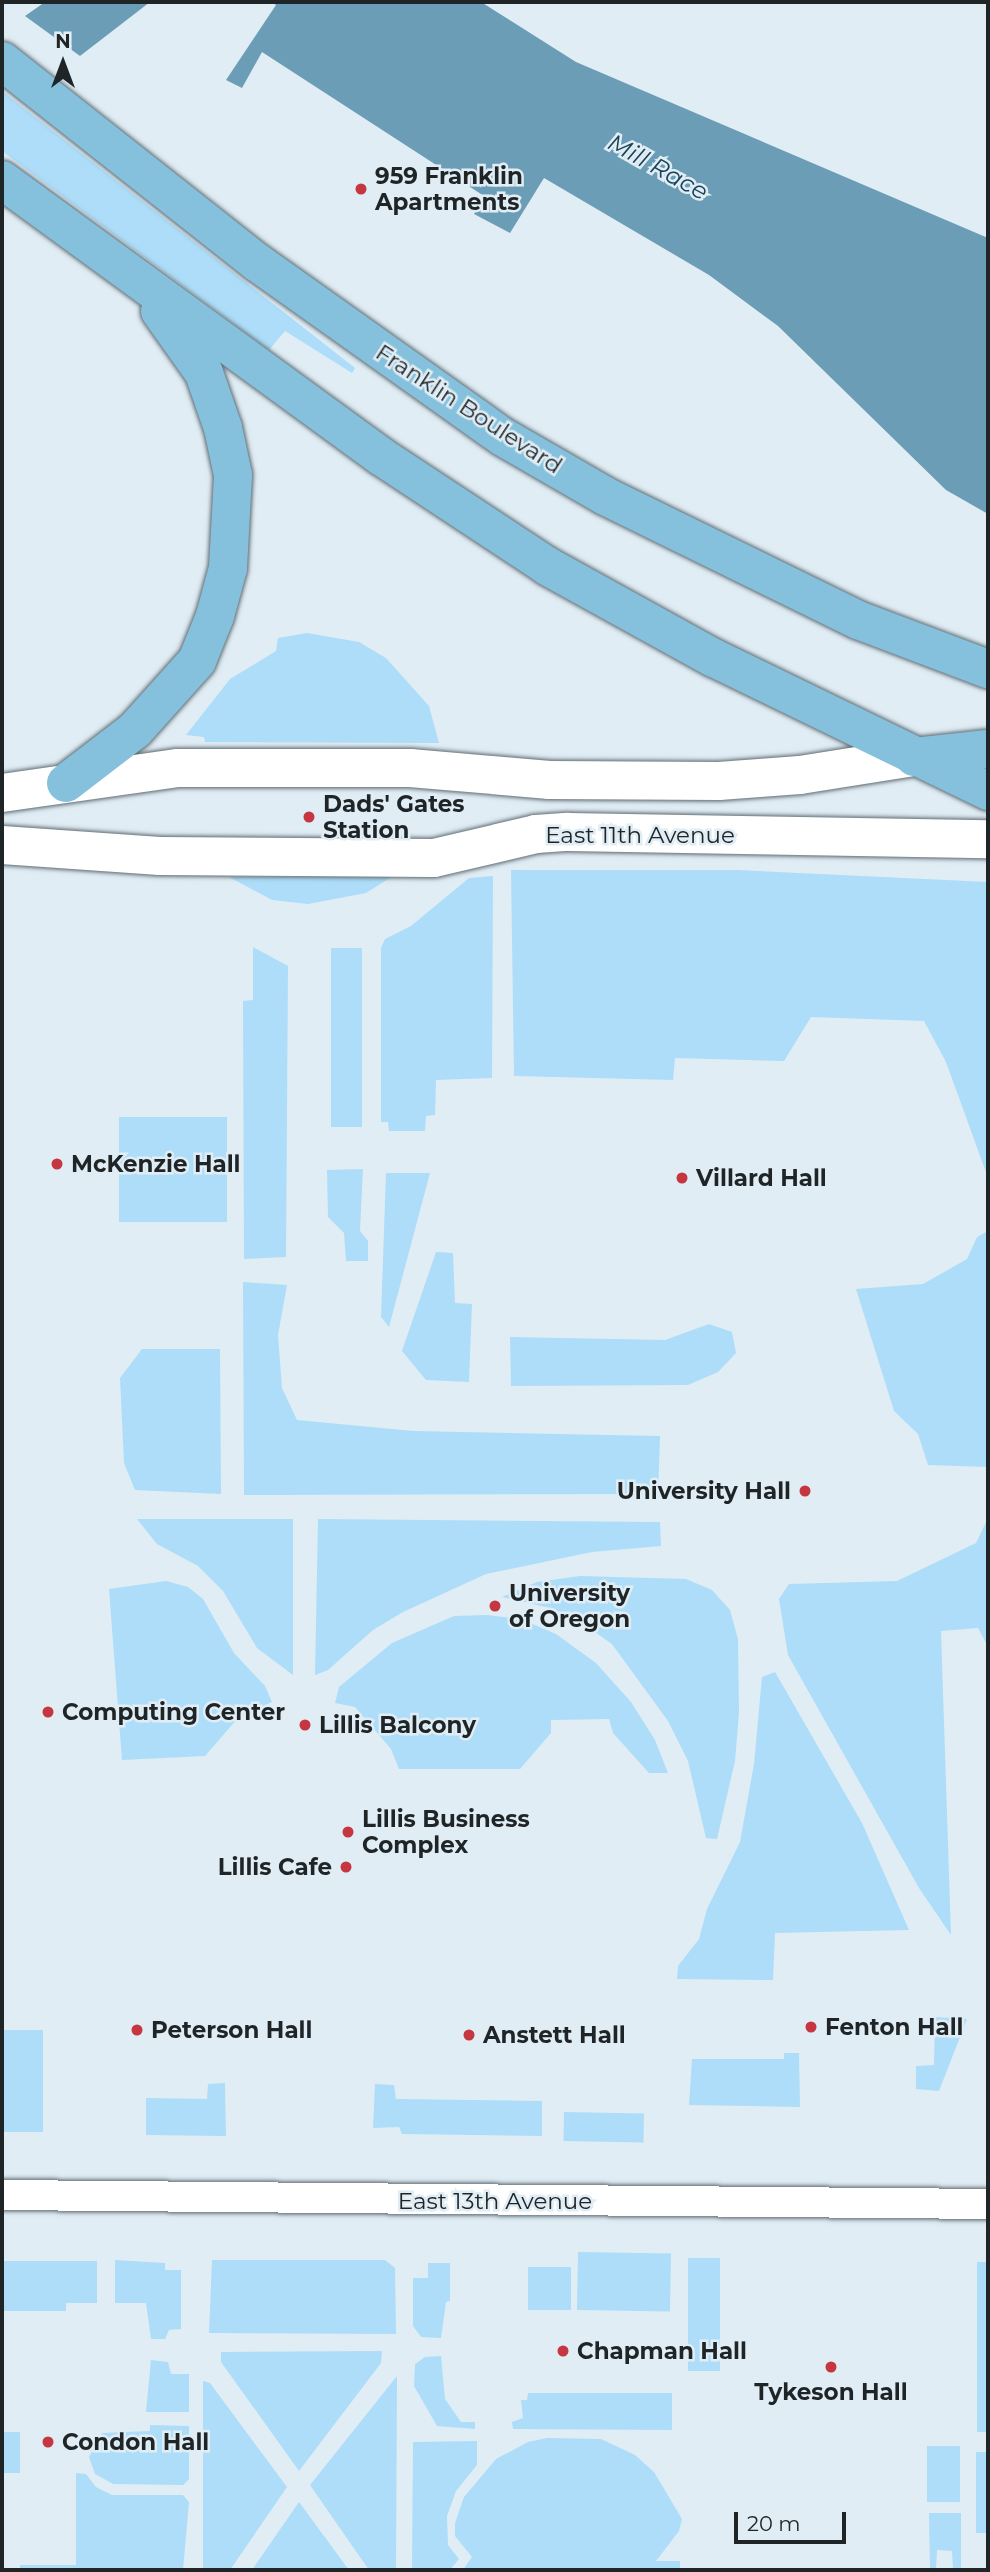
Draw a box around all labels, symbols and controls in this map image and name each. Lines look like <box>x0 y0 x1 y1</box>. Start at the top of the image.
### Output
north arrow <box>28 28 98 98</box>
text: N <box>55 30 71 53</box>
water label: Mill Race <box>603 128 713 206</box>
place label: 959 Franklin Apartments <box>375 162 523 216</box>
marker: 959 Franklin Apartments <box>353 181 369 197</box>
street label: Franklin Boulevard <box>371 338 567 480</box>
place label: Dads' Gates Station <box>323 790 464 844</box>
marker: Dads' Gates Station <box>301 809 317 825</box>
street label: East 11th Avenue <box>545 821 735 849</box>
place label: McKenzie Hall <box>71 1150 241 1178</box>
marker: McKenzie Hall <box>49 1156 65 1172</box>
place label: Villard Hall <box>696 1164 827 1192</box>
marker: Villard Hall <box>674 1170 690 1186</box>
place label: University Hall <box>617 1477 791 1505</box>
marker: University Hall <box>797 1483 813 1499</box>
place label: University of Oregon <box>509 1579 630 1633</box>
marker: University of Oregon <box>487 1598 503 1614</box>
place label: Computing Center <box>62 1698 285 1726</box>
marker: Computing Center <box>40 1704 56 1720</box>
place label: Lillis Balcony <box>319 1711 476 1739</box>
marker: Lillis Balcony <box>297 1717 313 1733</box>
place label: Lillis Business Complex <box>362 1805 530 1859</box>
marker: Lillis Business Complex <box>340 1824 356 1840</box>
place label: Lillis Cafe <box>218 1853 332 1881</box>
marker: Lillis Cafe <box>338 1859 354 1875</box>
place label: Fenton Hall <box>825 2013 963 2041</box>
place label: Peterson Hall <box>151 2016 312 2044</box>
marker: Fenton Hall <box>803 2019 819 2035</box>
place label: Anstett Hall <box>483 2021 626 2049</box>
marker: Peterson Hall <box>129 2022 145 2038</box>
marker: Anstett Hall <box>461 2027 477 2043</box>
street label: East 13th Avenue <box>398 2187 592 2215</box>
place label: Chapman Hall <box>577 2337 747 2365</box>
marker: Chapman Hall <box>555 2343 571 2359</box>
marker: Tykeson Hall <box>823 2359 839 2375</box>
place label: Tykeson Hall <box>754 2378 908 2406</box>
place label: Condon Hall <box>62 2428 209 2456</box>
marker: Condon Hall <box>40 2434 56 2450</box>
scale bar <box>738 2498 850 2542</box>
text: 20 m <box>747 2511 801 2536</box>

